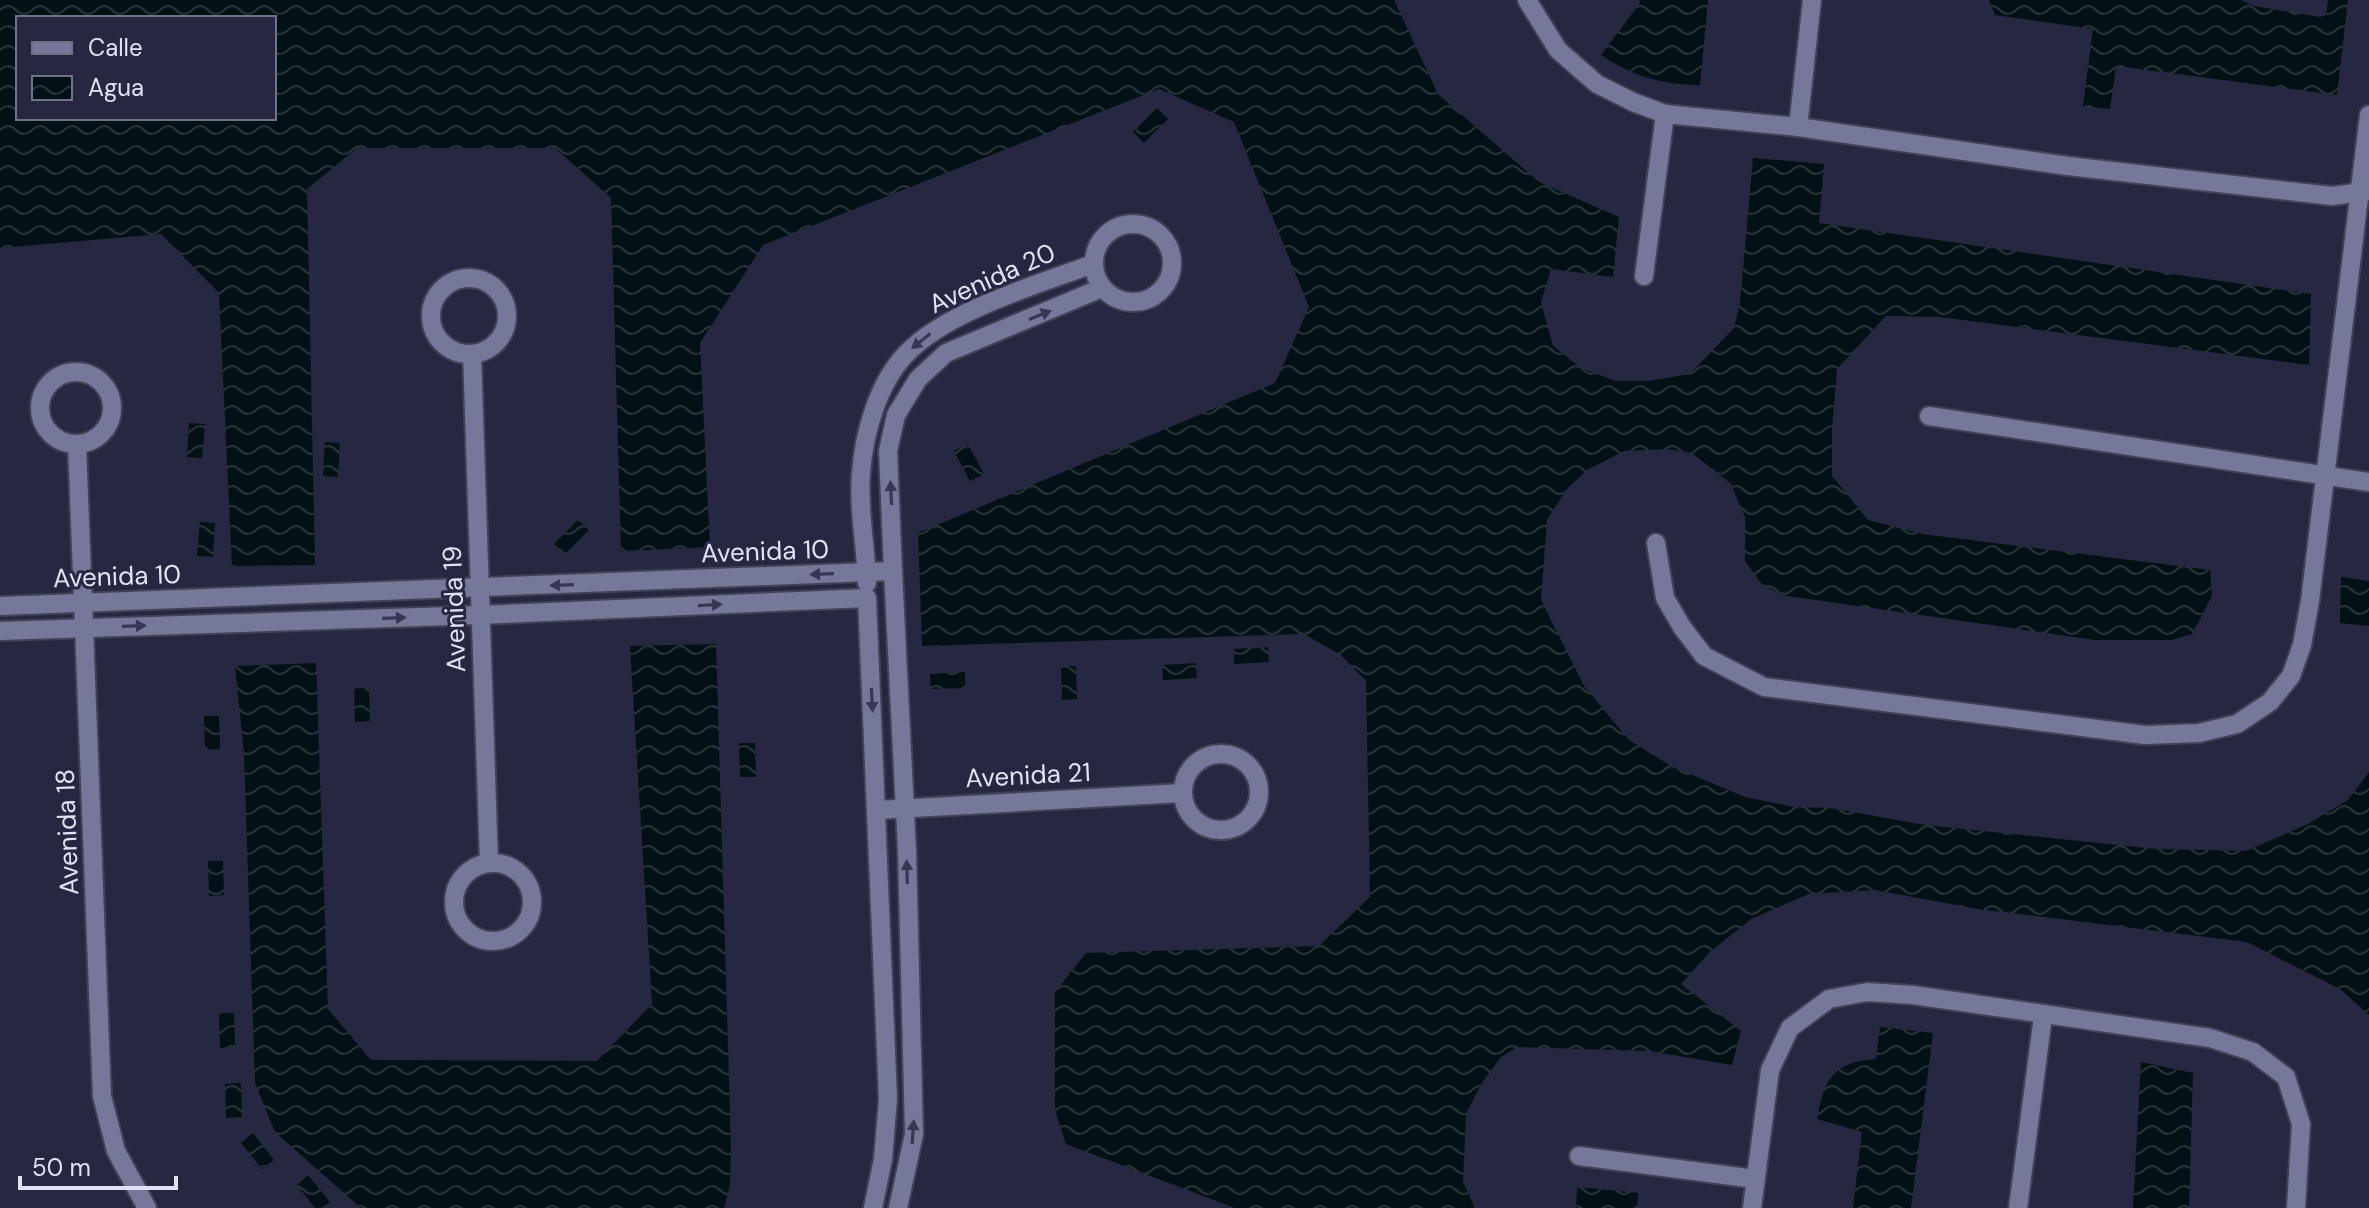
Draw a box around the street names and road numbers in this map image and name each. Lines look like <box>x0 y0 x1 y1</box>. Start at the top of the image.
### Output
street label: Avenida 20 <box>924 235 1060 321</box>
street label: Avenida 10 <box>700 532 830 570</box>
street label: Avenida 19 <box>435 545 473 673</box>
street label: Avenida 10 <box>52 557 182 595</box>
street label: Avenida 21 <box>965 755 1091 795</box>
street label: Avenida 18 <box>48 768 86 896</box>

